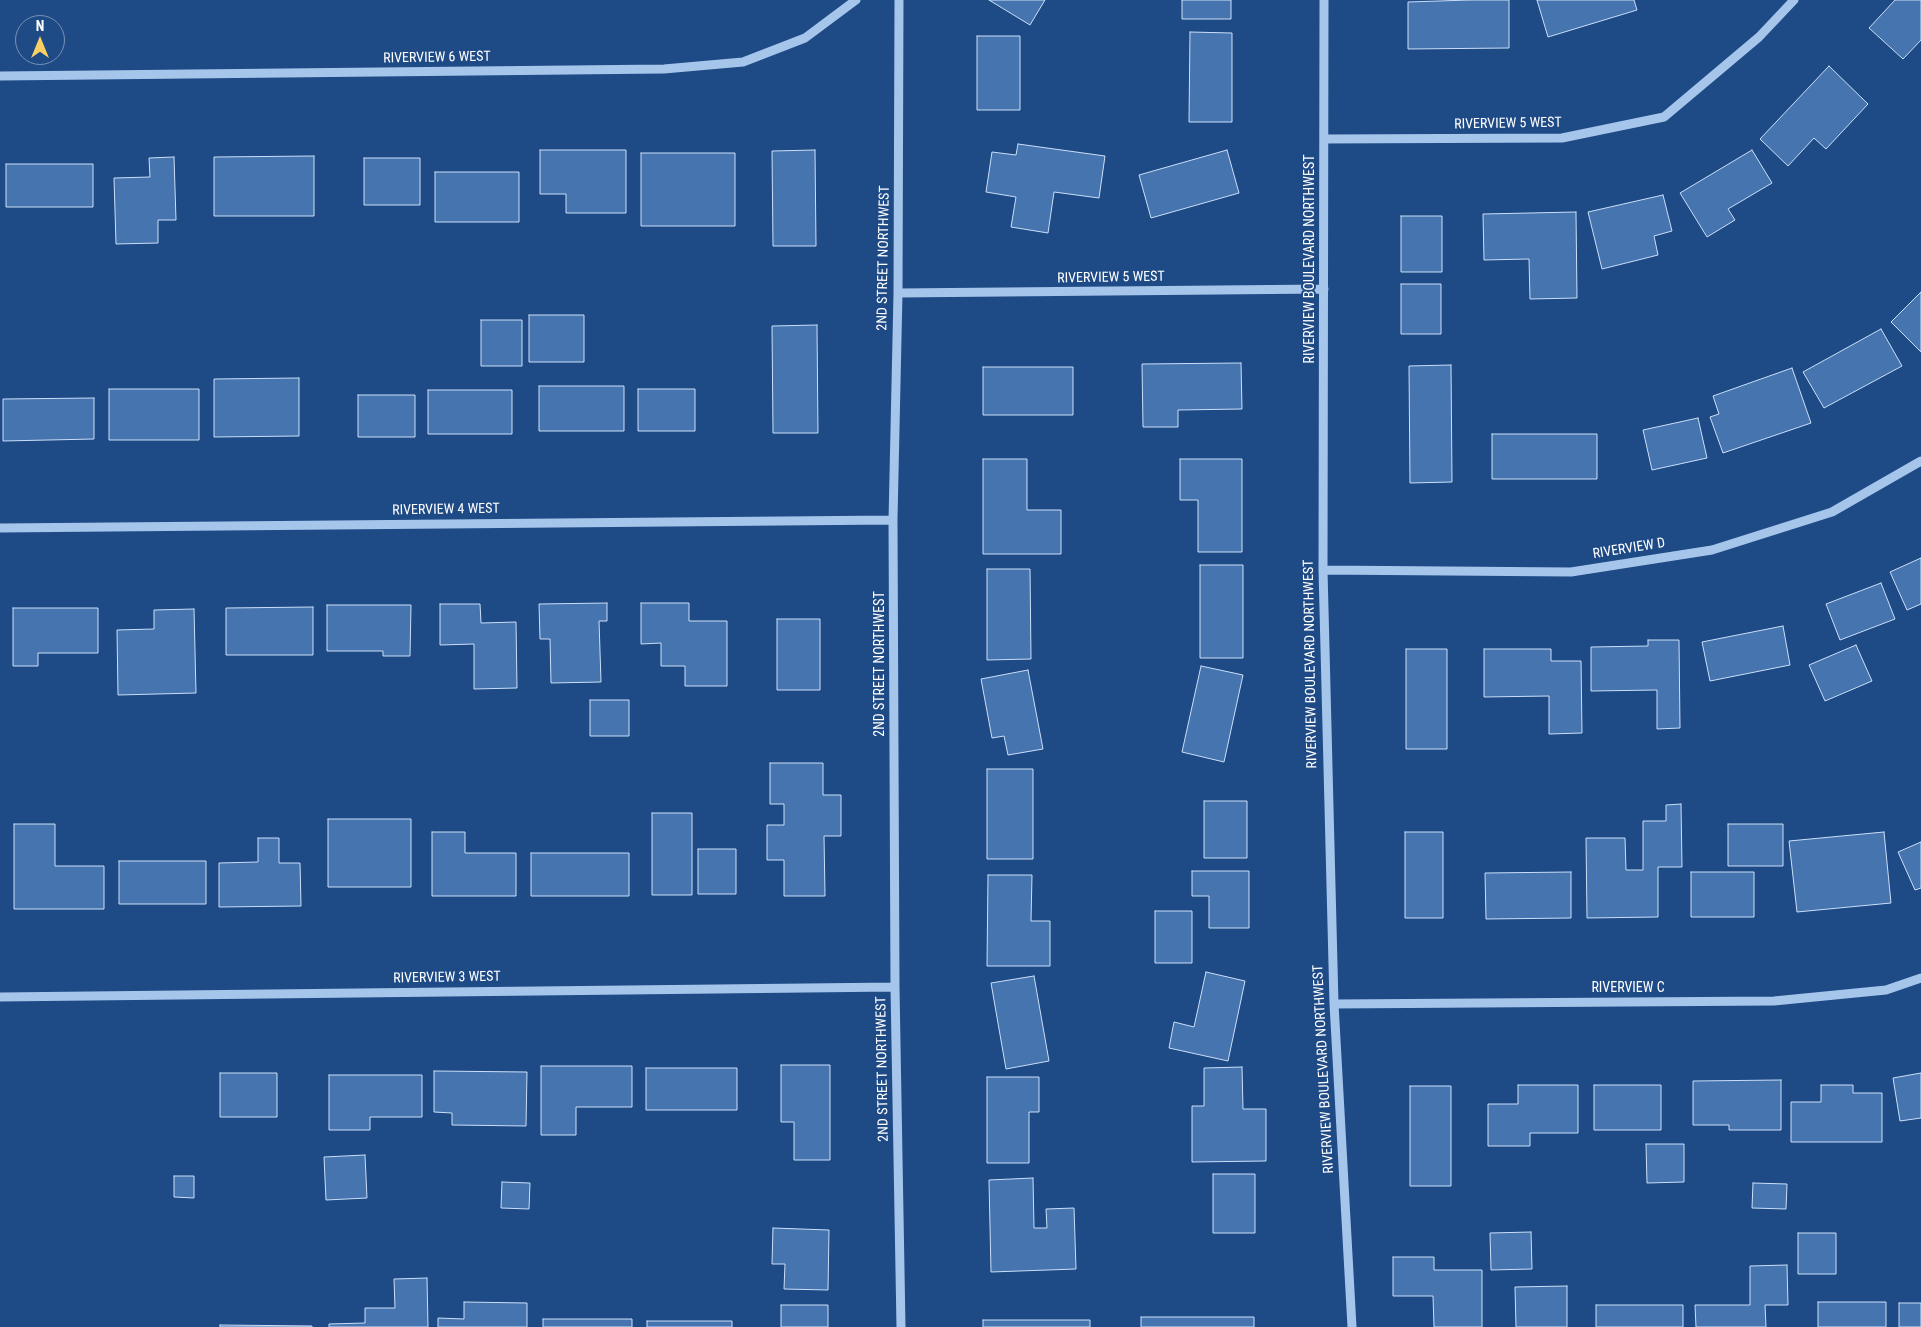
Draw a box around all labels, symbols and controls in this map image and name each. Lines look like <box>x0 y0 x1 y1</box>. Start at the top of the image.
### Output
north arrow <box>15 15 65 65</box>
text: N <box>36 18 44 34</box>
street label: RIVERVIEW 6 WEST <box>383 49 491 67</box>
street label: RIVERVIEW 5 WEST <box>1454 115 1562 133</box>
street label: RIVERVIEW BOULEVARD NORTHWEST <box>1302 155 1318 363</box>
street label: 2ND STREET NORTHWEST <box>874 185 894 331</box>
street label: RIVERVIEW 5 WEST <box>1057 269 1165 287</box>
street label: RIVERVIEW 4 WEST <box>392 501 500 519</box>
street label: RIVERVIEW D <box>1592 535 1666 563</box>
street label: RIVERVIEW BOULEVARD NORTHWEST <box>1301 559 1321 769</box>
street label: 2ND STREET NORTHWEST <box>872 591 888 737</box>
street label: RIVERVIEW BOULEVARD NORTHWEST <box>1310 964 1338 1174</box>
street label: RIVERVIEW 3 WEST <box>393 969 501 987</box>
street label: RIVERVIEW C <box>1591 980 1665 996</box>
street label: 2ND STREET NORTHWEST <box>873 996 893 1142</box>

